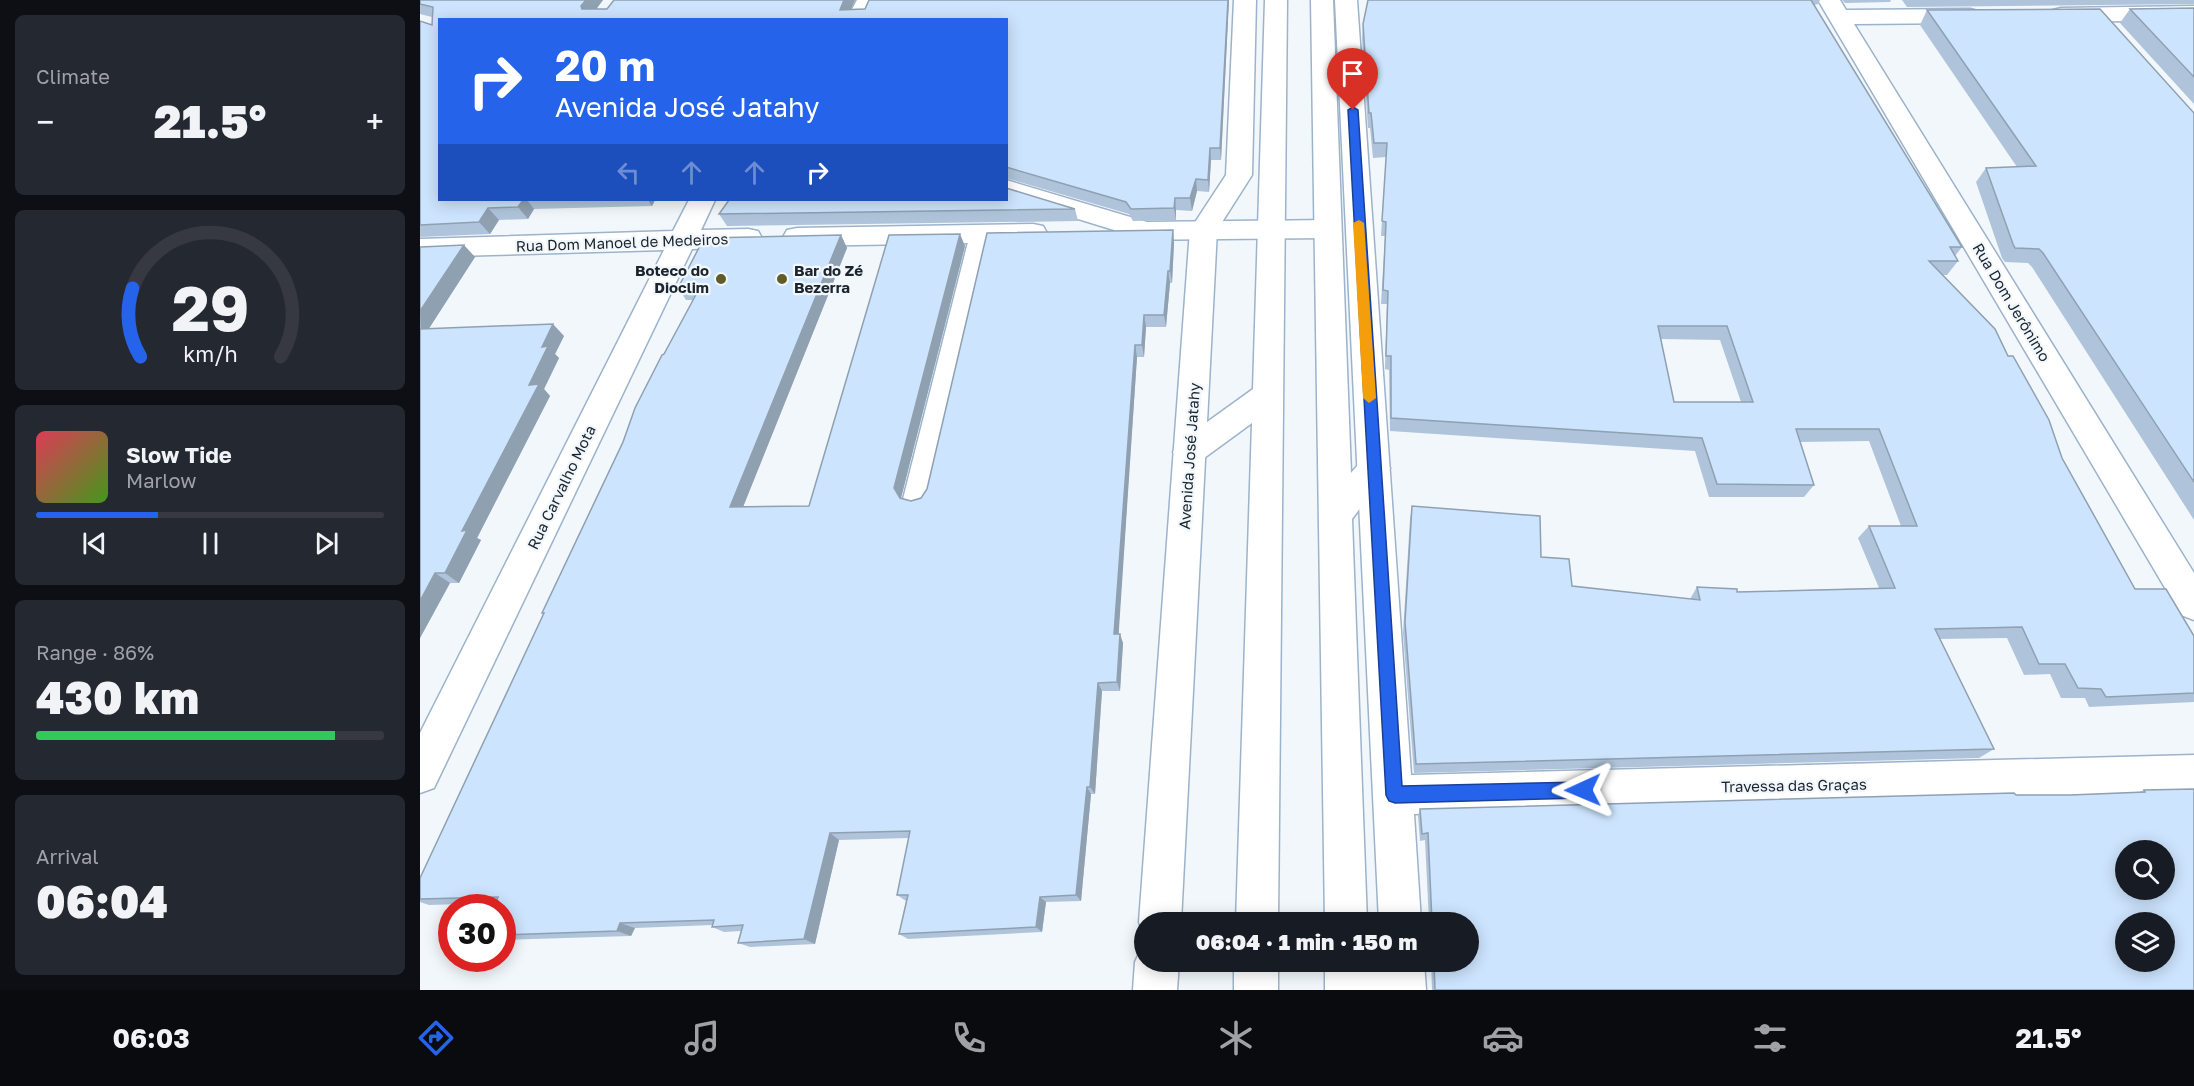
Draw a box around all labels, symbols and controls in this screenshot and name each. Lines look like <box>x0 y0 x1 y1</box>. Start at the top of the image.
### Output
text: 20 m <box>555 40 655 90</box>
icon: right <box>456 42 534 120</box>
pin <box>1327 48 1378 110</box>
icon: arrive <box>1336 57 1369 90</box>
text: Climate <box>36 64 110 88</box>
text: Avenida José Jatahy <box>555 91 819 123</box>
text: 21.5° <box>154 94 266 148</box>
text: − <box>36 102 54 141</box>
text: + <box>366 102 384 141</box>
icon: left <box>612 156 645 189</box>
icon: ahead <box>675 156 708 189</box>
icon: ahead <box>738 156 771 189</box>
icon: right <box>801 156 834 189</box>
street label: Rua Dom Manoel de Medeiros <box>516 229 729 255</box>
street label: Rua Dom Jerônimo <box>1970 240 2054 364</box>
place label: Boteco do Dioclim <box>635 261 709 296</box>
place label: Bar do Zé Bezerra <box>794 261 863 296</box>
text: 29 <box>171 270 249 345</box>
marker: Boteco do Dioclim <box>714 272 728 286</box>
marker: Bar do Zé Bezerra <box>775 272 789 286</box>
text: km/h <box>183 341 237 367</box>
street label: Avenida José Jatahy <box>1175 382 1203 530</box>
street label: Rua Carvalho Mota <box>523 422 599 552</box>
text: Slow Tide <box>126 441 232 468</box>
text: Marlow <box>126 468 197 492</box>
icon: previous <box>78 527 111 560</box>
icon: pause <box>194 527 227 560</box>
icon: next <box>310 527 343 560</box>
text: Range · 86% <box>36 640 154 664</box>
text: 430 km <box>36 670 199 724</box>
position arrow <box>1551 758 1615 822</box>
street label: Travessa das Graças <box>1721 775 1867 795</box>
map controls <box>2115 840 2175 972</box>
button: search <box>2115 840 2175 900</box>
text: Arrival <box>36 844 99 868</box>
text: 06:04 <box>36 874 168 928</box>
speed limit sign: 30 <box>438 894 516 972</box>
button: layers <box>2115 912 2175 972</box>
text: 06:04 · 1 min · 150 m <box>1196 928 1417 955</box>
icon: directions <box>415 1017 457 1059</box>
icon: music <box>681 1017 723 1059</box>
icon: phone <box>948 1017 990 1059</box>
icon: climate <box>1215 1017 1257 1059</box>
icon: car <box>1482 1017 1524 1059</box>
icon: filters <box>1749 1017 1791 1059</box>
text: 06:03 <box>112 1022 190 1054</box>
text: 21.5° <box>2016 1022 2082 1054</box>

